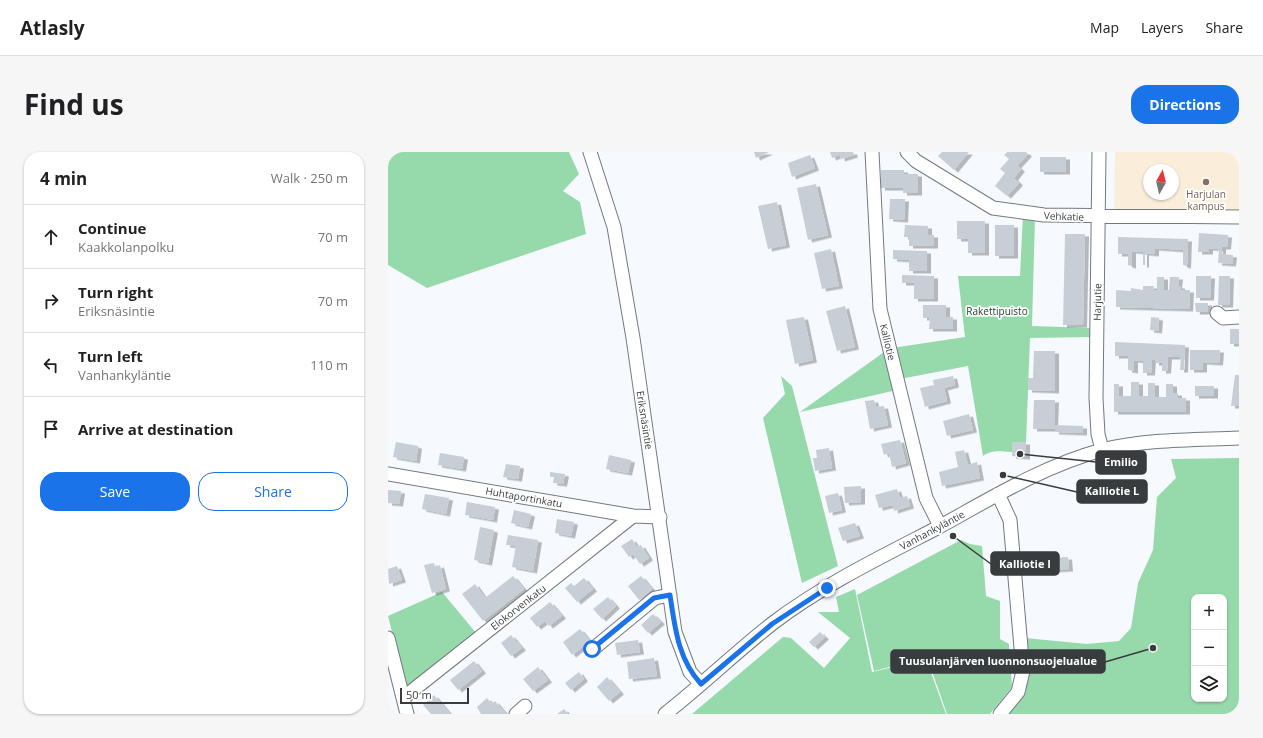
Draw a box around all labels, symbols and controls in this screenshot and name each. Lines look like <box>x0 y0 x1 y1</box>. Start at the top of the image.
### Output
text: Atlasly <box>20 15 85 41</box>
text: Map <box>1090 18 1119 37</box>
text: Layers <box>1141 18 1183 37</box>
text: Share <box>1205 18 1243 37</box>
text: Find us <box>24 85 124 123</box>
button: Directions <box>1131 85 1239 124</box>
north arrow <box>1143 164 1179 200</box>
text: 4 min <box>40 167 87 190</box>
text: Walk · 250 m <box>271 169 348 187</box>
marker: Harjulan kampus <box>1201 177 1211 187</box>
place label: Harjulan kampus <box>1186 187 1226 213</box>
street label: Vehkatie <box>1044 208 1085 224</box>
text: Continue <box>78 218 146 238</box>
icon: ahead <box>40 226 62 248</box>
text: 70 m <box>318 228 348 246</box>
text: Kaakkolanpolku <box>78 238 174 256</box>
text: Turn right <box>78 282 153 302</box>
street label: Harjutie <box>1090 283 1104 321</box>
icon: right <box>40 290 62 312</box>
text: 70 m <box>318 292 348 310</box>
text: Eriksnäsintie <box>78 302 155 320</box>
park label: Rakettipuisto <box>966 304 1028 318</box>
street label: Kalliotie <box>877 322 899 362</box>
text: Turn left <box>78 346 143 366</box>
icon: left <box>40 354 62 376</box>
text: 110 m <box>310 356 348 374</box>
text: Vanhankyläntie <box>78 366 171 384</box>
street label: Eriksnäsintie <box>633 390 657 451</box>
icon: arrive <box>40 418 62 440</box>
text: Arrive at destination <box>78 419 233 439</box>
callout: Emilio <box>1096 451 1146 474</box>
text: Emilio <box>1104 454 1138 469</box>
button: Save <box>40 472 190 511</box>
button: Share <box>198 472 348 511</box>
callout: Kalliotie L <box>1077 480 1147 503</box>
street label: Huhtaportinkatu <box>485 483 563 511</box>
text: Kalliotie L <box>1085 483 1139 498</box>
street label: Vanhankyläntie <box>897 507 967 553</box>
callout: Kalliotie I <box>991 552 1059 575</box>
text: Kalliotie I <box>999 556 1051 571</box>
route end <box>818 579 836 597</box>
street label: Elokorvenkatu <box>487 581 549 633</box>
map controls <box>1191 594 1227 702</box>
button: + <box>1191 594 1227 630</box>
button: − <box>1191 630 1227 666</box>
route start <box>583 640 601 658</box>
callout: Tuusulanjärven luonnonsuojelualue <box>891 650 1105 673</box>
text: Tuusulanjärven luonnonsuojelualue <box>899 653 1098 668</box>
button: layers <box>1191 666 1227 702</box>
scale bar <box>400 686 469 705</box>
text: 50 m <box>406 687 432 702</box>

